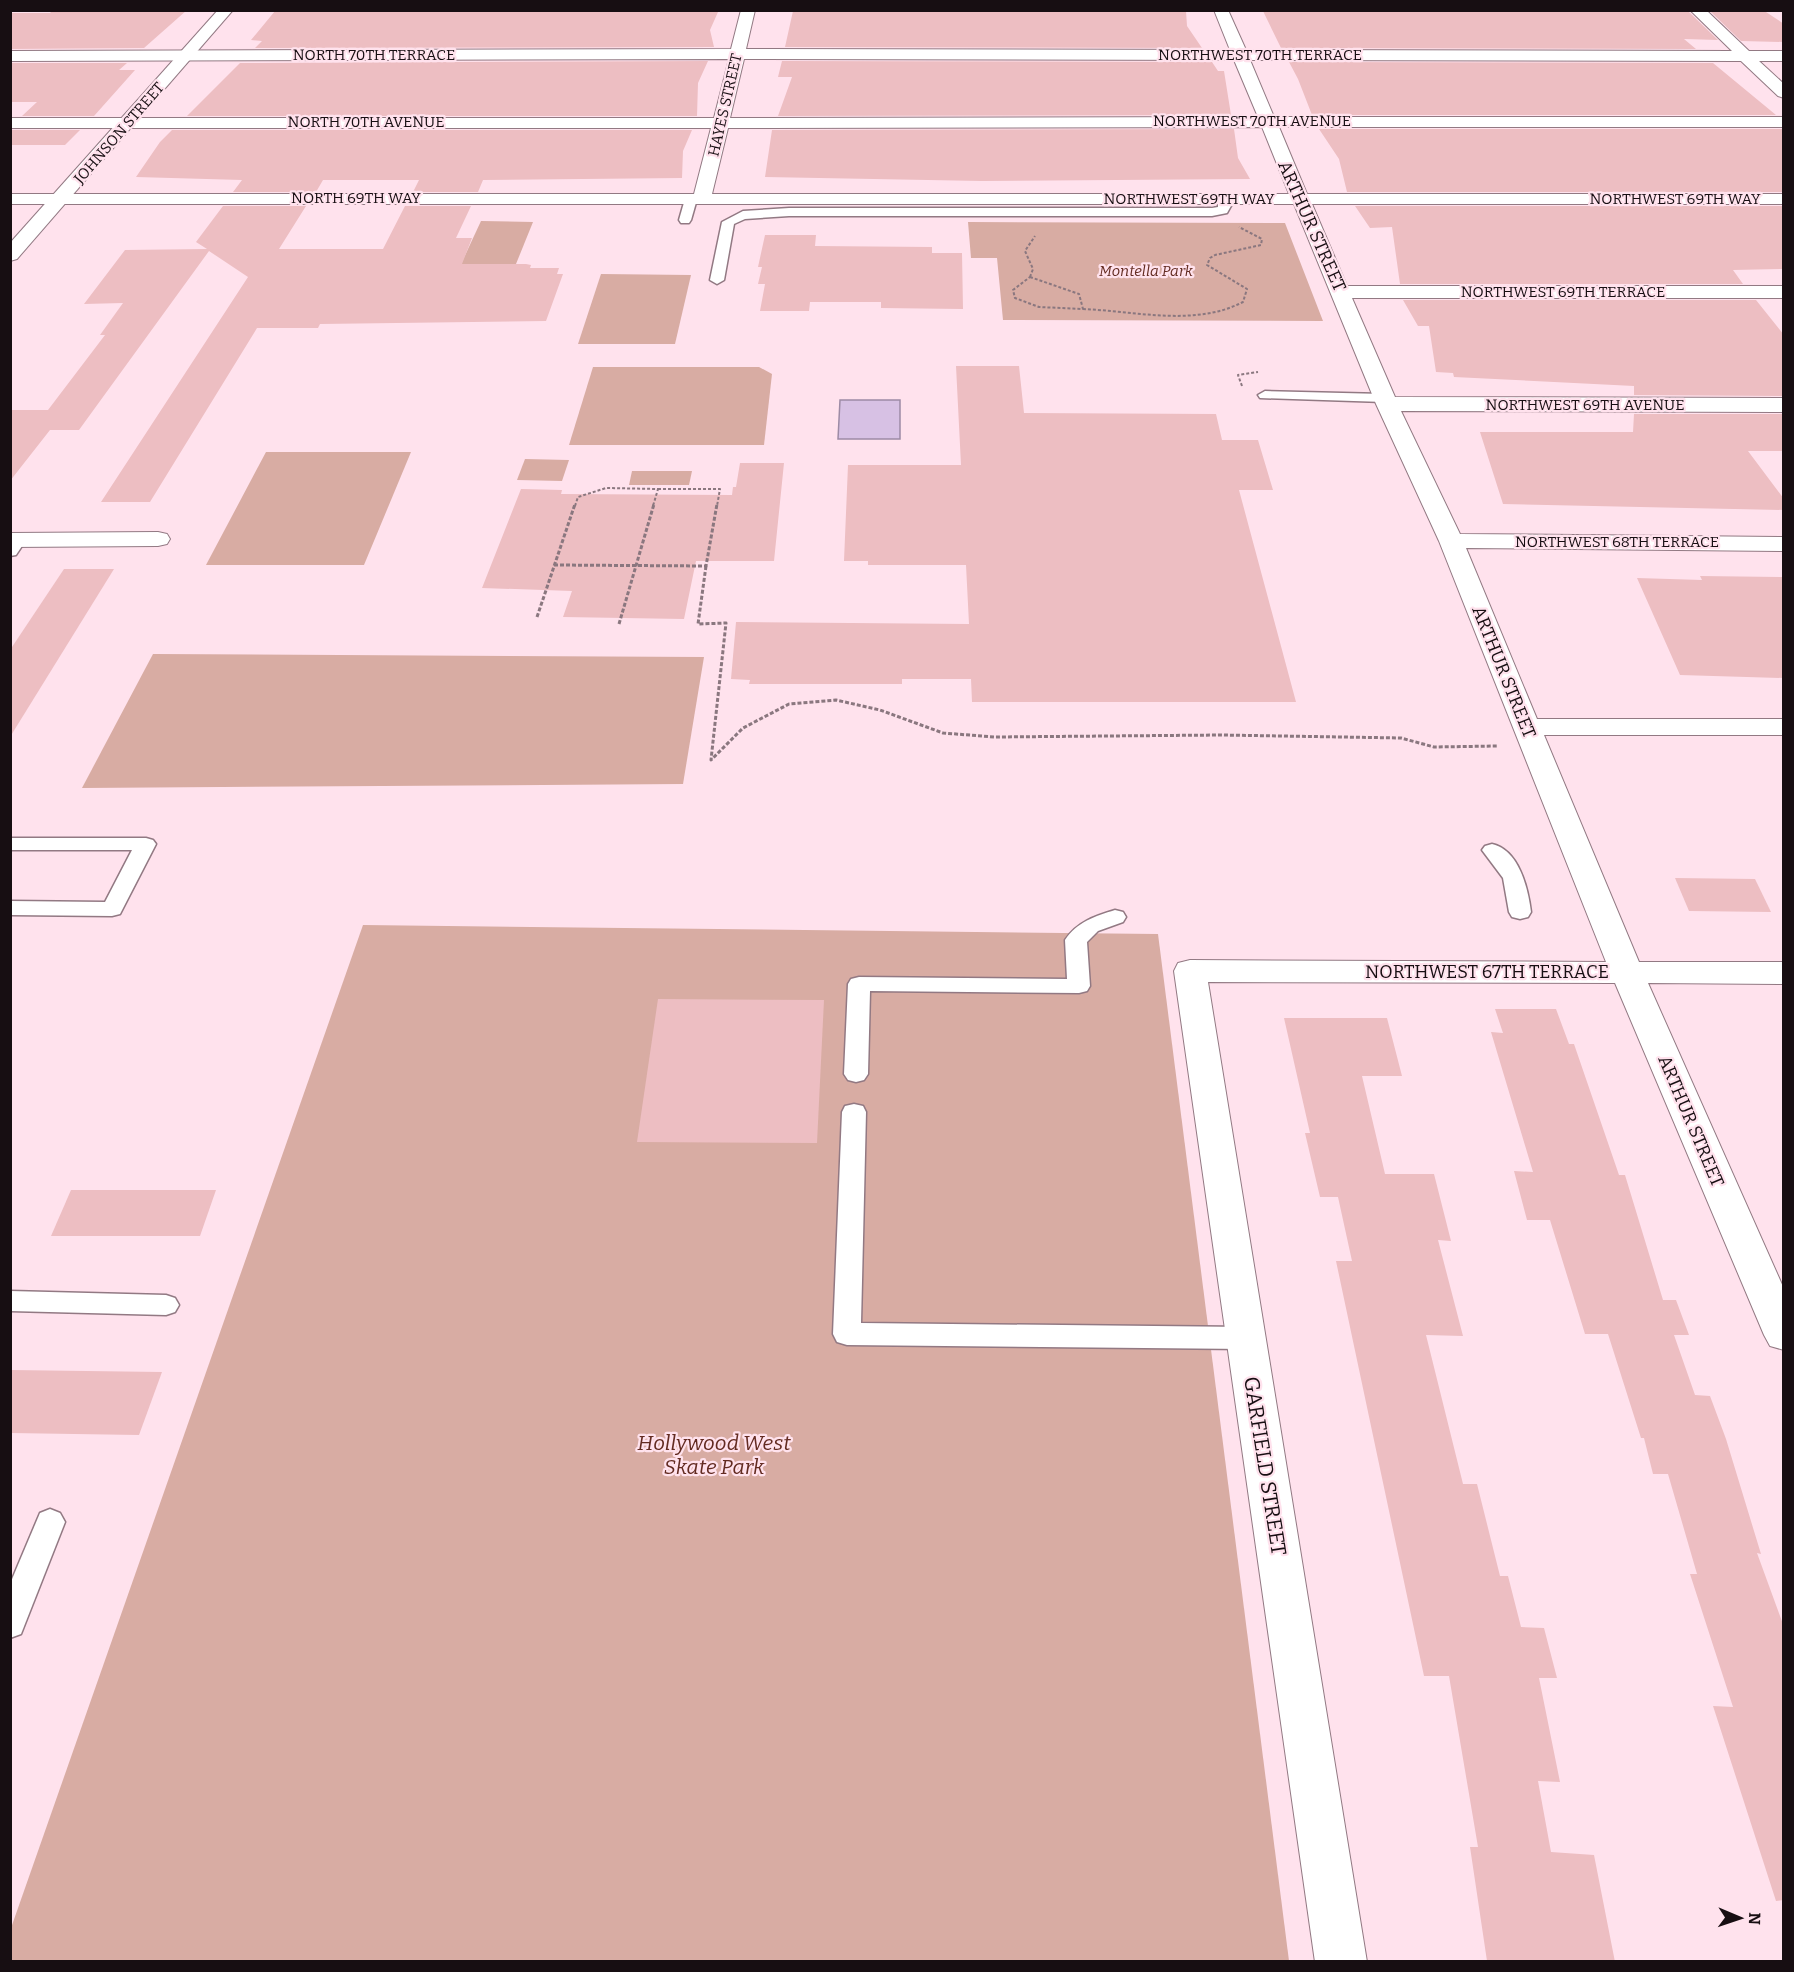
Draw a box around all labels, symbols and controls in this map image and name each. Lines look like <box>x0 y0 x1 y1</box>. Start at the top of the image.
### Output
street label: NORTH 70TH TERRACE <box>293 46 455 64</box>
street label: NORTHWEST 70TH TERRACE <box>1158 46 1362 64</box>
street label: HAYES STREET <box>704 52 746 158</box>
street label: JOHNSON STREET <box>69 78 168 188</box>
street label: NORTHWEST 70TH AVENUE <box>1153 112 1351 130</box>
street label: NORTH 70TH AVENUE <box>288 113 444 131</box>
street label: ARTHUR STREET <box>1273 157 1351 295</box>
street label: NORTH 69TH WAY <box>291 189 421 207</box>
street label: NORTHWEST 69TH WAY <box>1103 190 1275 208</box>
street label: NORTHWEST 69TH WAY <box>1589 190 1761 208</box>
park label: Montella Park <box>1099 262 1194 280</box>
street label: NORTHWEST 69TH TERRACE <box>1461 283 1665 301</box>
street label: NORTHWEST 69TH AVENUE <box>1486 396 1684 414</box>
street label: NORTHWEST 68TH TERRACE <box>1515 533 1719 551</box>
street label: ARTHUR STREET <box>1467 603 1541 742</box>
street label: NORTHWEST 67TH TERRACE <box>1365 961 1609 983</box>
street label: ARTHUR STREET <box>1653 1052 1729 1191</box>
street label: GARFIELD STREET <box>1238 1375 1292 1557</box>
park label: Hollywood West Skate Park <box>637 1430 791 1480</box>
north arrow <box>1710 1888 1770 1948</box>
text: N <box>1745 1912 1764 1925</box>

